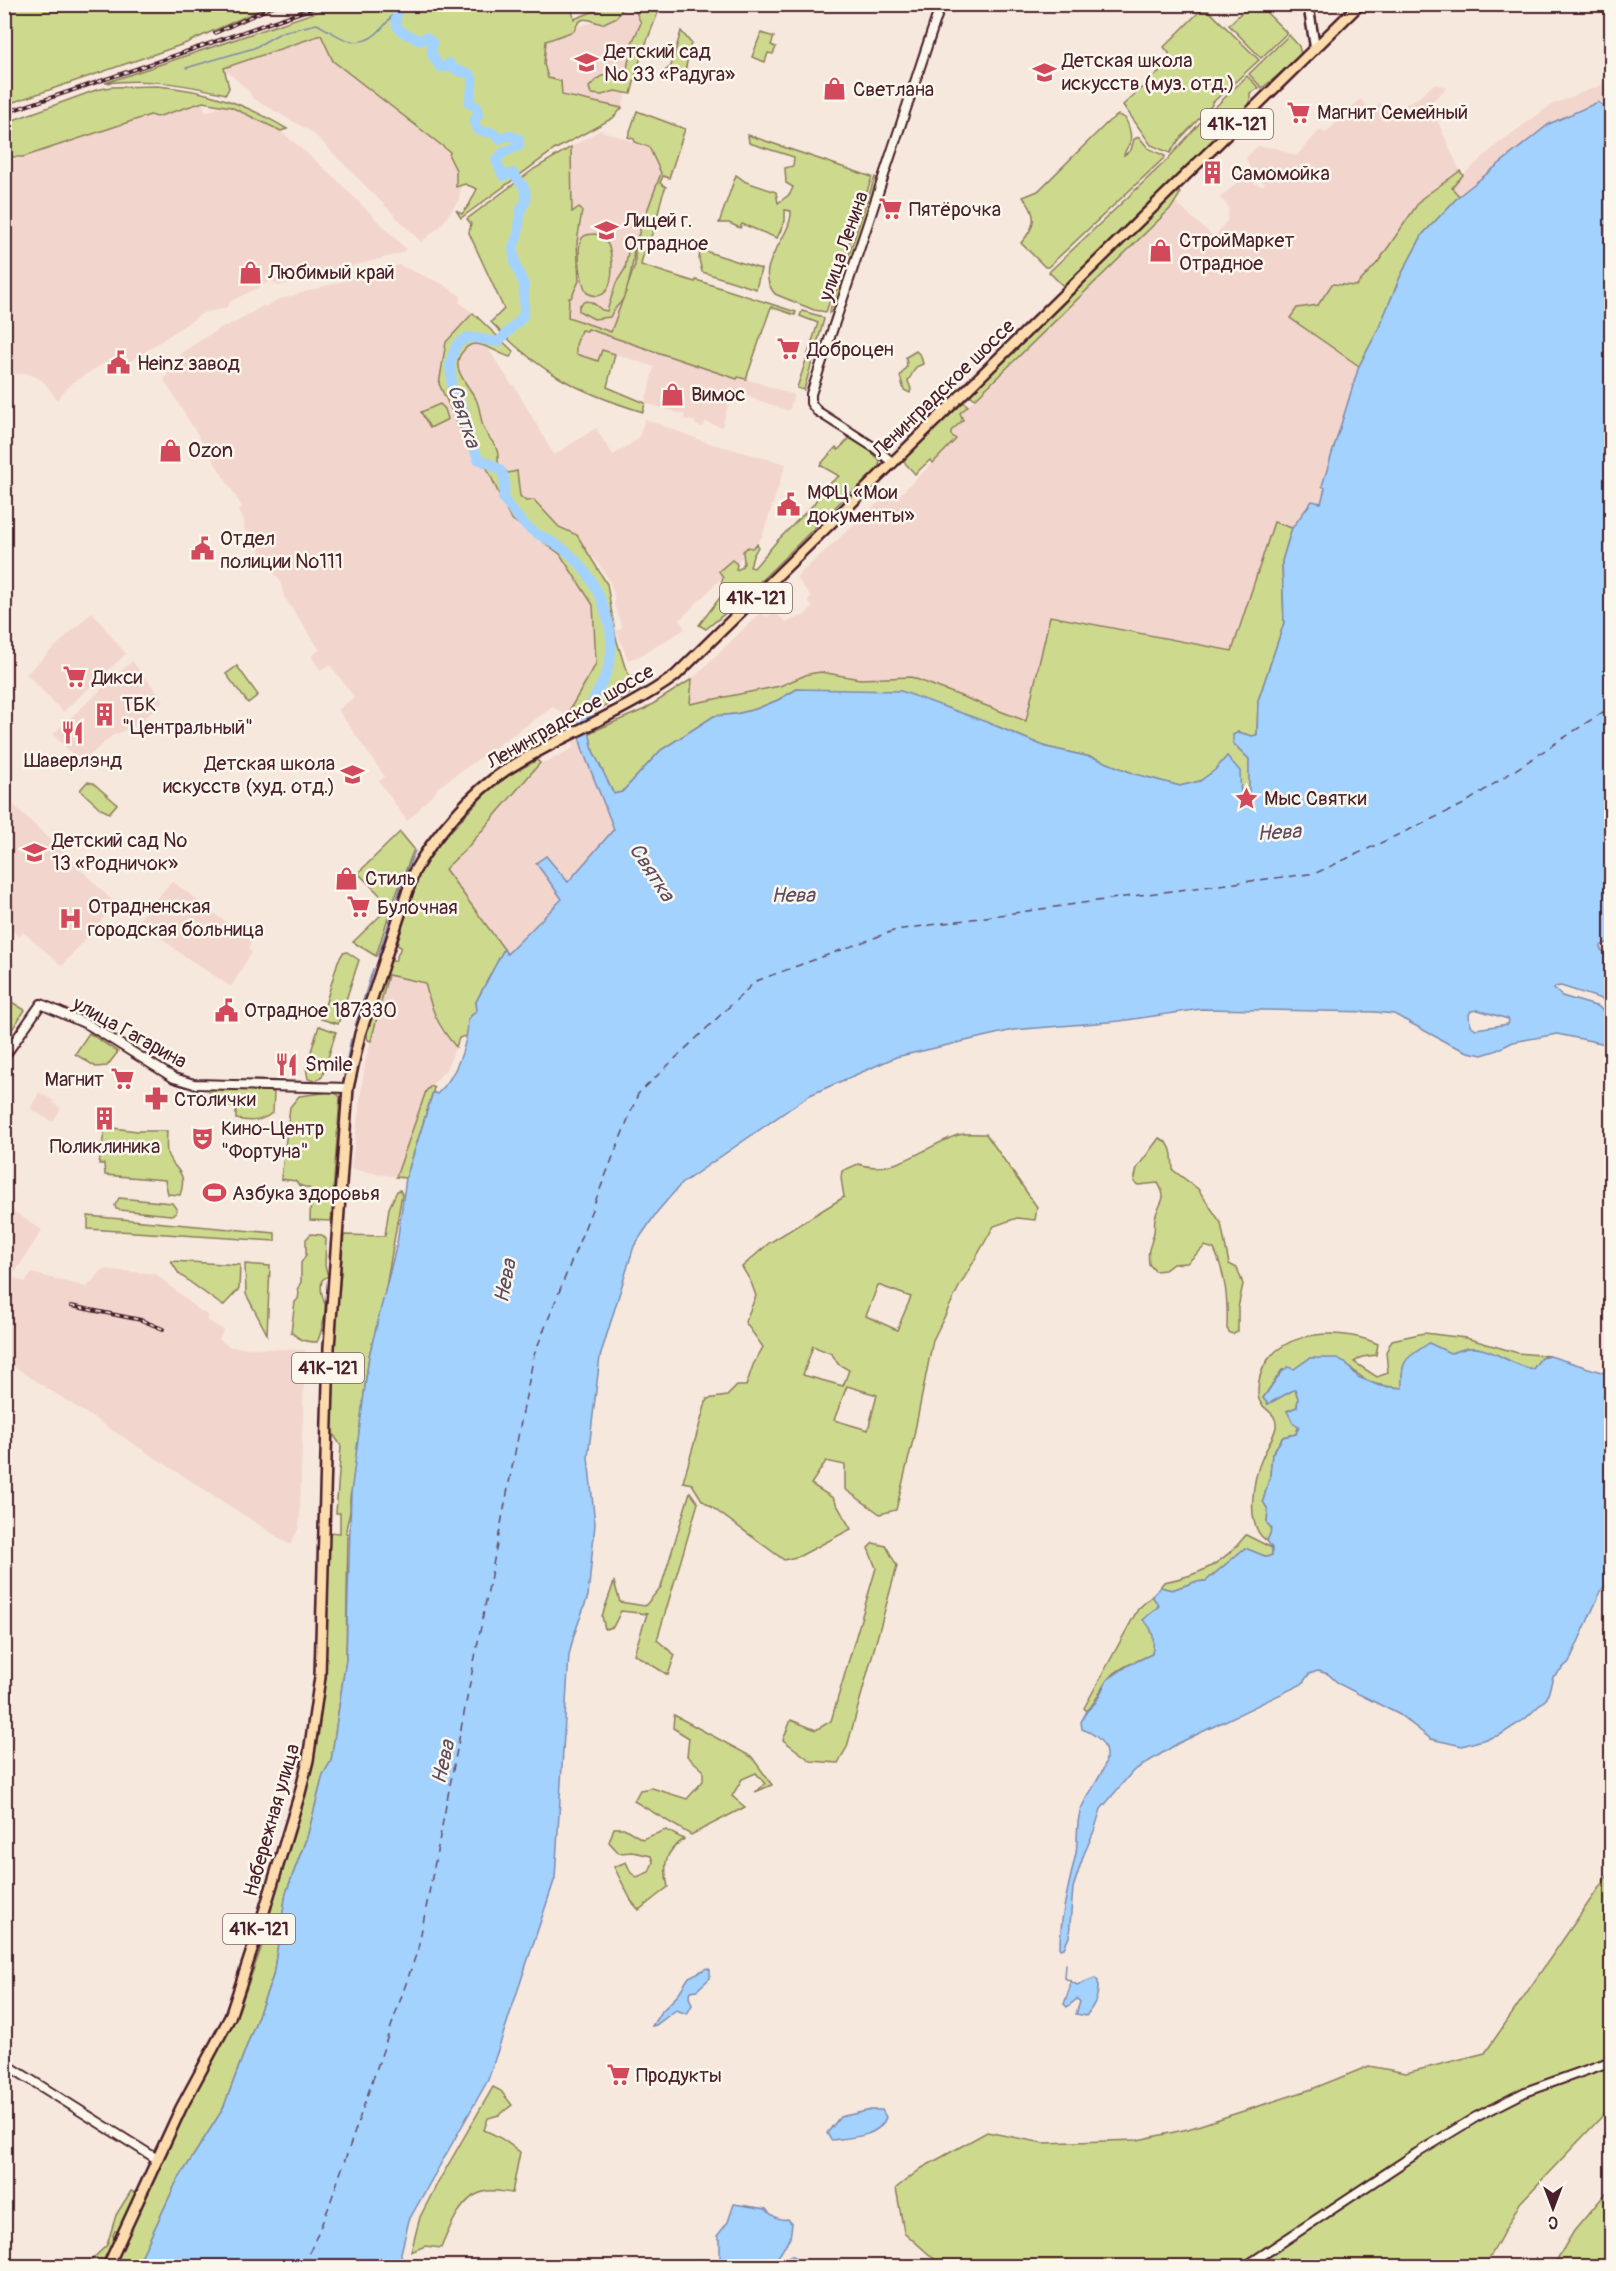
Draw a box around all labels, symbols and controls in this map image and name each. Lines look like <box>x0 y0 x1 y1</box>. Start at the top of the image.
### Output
place label: Детский сад № 33 «Радуга» <box>603 39 735 87</box>
place label: Детская школа искусств (муз. отд.) <box>1061 48 1235 96</box>
school or university icon: Детский сад № 33 «Радуга» <box>573 49 599 75</box>
school or university icon: Детская школа искусств (муз. отд.) <box>1031 59 1057 85</box>
shop icon: Светлана <box>822 76 848 102</box>
place label: Светлана <box>853 77 934 102</box>
supermarket icon: Магнит Семейный <box>1286 99 1312 125</box>
place label: Магнит Семейный <box>1317 100 1468 125</box>
road number: 41К-121 <box>1201 109 1273 139</box>
building icon: Самомойка <box>1200 160 1226 186</box>
place label: Самомойка <box>1231 161 1330 186</box>
street label: улица Ленина <box>813 188 874 305</box>
supermarket icon: Пятёрочка <box>878 196 904 222</box>
place label: Пятёрочка <box>909 197 1001 222</box>
place label: Лицей г. Отрадное <box>623 208 708 256</box>
school or university icon: Лицей г. Отрадное <box>593 218 619 244</box>
place label: СтройМаркет Отрадное <box>1179 228 1294 276</box>
shop icon: СтройМаркет Отрадное <box>1148 238 1174 264</box>
shop icon: Любимый край <box>237 259 263 285</box>
place label: Любимый край <box>267 260 395 285</box>
street label: Ленинградское шоссе <box>866 314 1020 464</box>
supermarket icon: Доброцен <box>776 336 802 362</box>
place label: Доброцен <box>806 337 894 362</box>
public building icon: Heinz завод <box>106 350 132 376</box>
place label: Heinz завод <box>137 351 240 376</box>
water label: Святка <box>441 381 487 452</box>
shop icon: Вимос <box>660 381 686 407</box>
place label: Вимос <box>691 382 745 407</box>
shop icon: Ozon <box>157 437 183 463</box>
place label: Ozon <box>188 438 233 463</box>
place label: МФЦ «Мои документы» <box>807 480 915 528</box>
public building icon: МФЦ «Мои документы» <box>776 491 802 517</box>
place label: Отдел полиции №111 <box>220 526 343 574</box>
public building icon: Отдел полиции №111 <box>189 536 215 562</box>
road number: 41К-121 <box>720 583 792 613</box>
street label: Ленинградское шоссе <box>481 658 658 775</box>
supermarket icon: Дикси <box>61 664 87 690</box>
place label: Дикси <box>91 665 142 690</box>
place label: ТБК "Центральный" <box>122 692 253 740</box>
building icon: ТБК "Центральный" <box>91 702 117 728</box>
restaurant icon: Шаверлэнд <box>60 720 86 746</box>
place label: Шаверлэнд <box>24 748 122 773</box>
place label: Детская школа искусств (худ. отд.) <box>163 751 335 799</box>
school or university icon: Детская школа искусств (худ. отд.) <box>340 762 366 788</box>
place icon: Мыс Святки <box>1233 785 1259 811</box>
place label: Мыс Святки <box>1264 786 1367 811</box>
water label: Нева <box>1256 818 1303 847</box>
place label: Детский сад № 13 «Родничок» <box>51 828 187 876</box>
water label: Святка <box>623 838 681 908</box>
school or university icon: Детский сад № 13 «Родничок» <box>21 839 47 865</box>
shop icon: Стиль <box>334 865 360 891</box>
place label: Стиль <box>365 866 416 891</box>
water label: Нева <box>771 882 816 909</box>
place label: Отрадненская городская больница <box>88 894 264 942</box>
supermarket icon: Булочная <box>346 894 372 920</box>
place label: Булочная <box>377 895 458 920</box>
hospital icon: Отрадненская городская больница <box>57 905 83 931</box>
street label: улица Гагарина <box>67 990 191 1074</box>
public building icon: Отрадное 187330 <box>213 997 239 1023</box>
place label: Отрадное 187330 <box>244 998 397 1023</box>
restaurant icon: Smile <box>274 1051 300 1077</box>
place label: Smile <box>305 1052 353 1077</box>
supermarket icon: Магнит <box>109 1066 135 1092</box>
place label: Магнит <box>45 1067 104 1092</box>
pharmacy icon: Столички <box>143 1086 169 1112</box>
place label: Столички <box>174 1087 256 1112</box>
building icon: Поликлиника <box>92 1106 118 1132</box>
place label: Кино-Центр "Фортуна" <box>221 1116 324 1164</box>
theatre icon: Кино-Центр "Фортуна" <box>190 1126 216 1152</box>
place label: Поликлиника <box>50 1134 160 1159</box>
sports icon: Азбука здоровья <box>201 1180 227 1206</box>
place label: Азбука здоровья <box>232 1181 380 1206</box>
water label: Нева <box>488 1256 523 1305</box>
road number: 41К-121 <box>292 1353 364 1383</box>
water label: Нева <box>425 1737 462 1786</box>
street label: Набережная улица <box>238 1741 305 1899</box>
road number: 41К-121 <box>223 1914 295 1944</box>
supermarket icon: Продукты <box>605 2062 631 2088</box>
place label: Продукты <box>636 2063 722 2088</box>
north arrow <box>1523 2178 1583 2238</box>
text: С <box>1548 2212 1558 2232</box>

